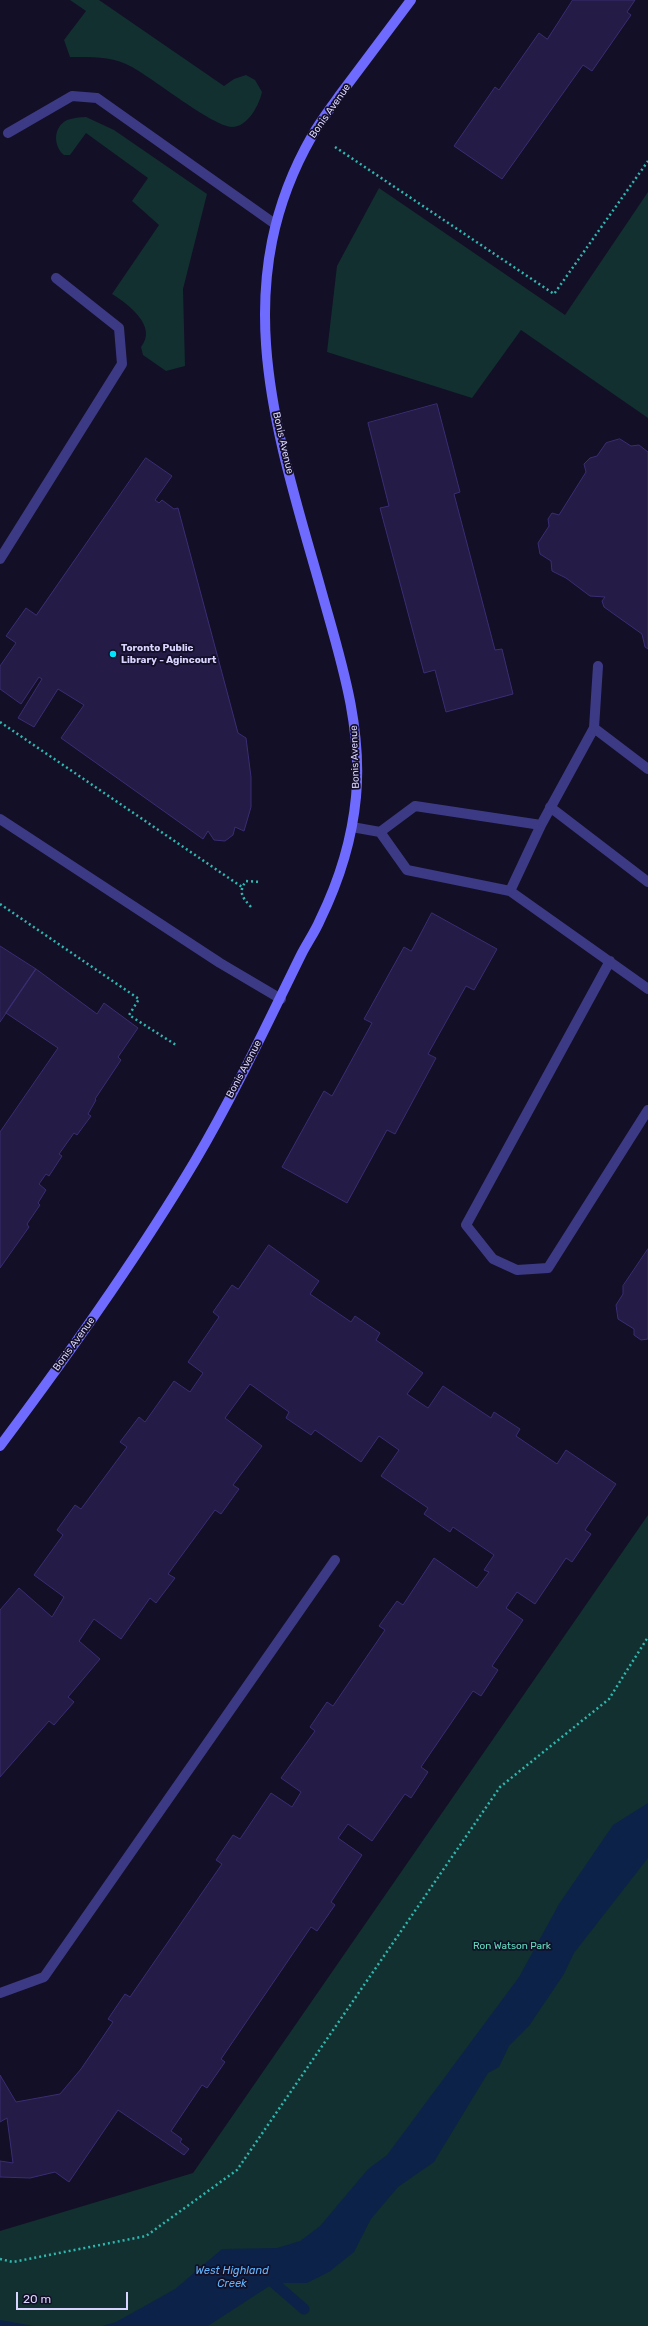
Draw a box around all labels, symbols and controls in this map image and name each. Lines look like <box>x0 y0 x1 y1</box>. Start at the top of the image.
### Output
street label: Bonis Avenue <box>307 82 353 140</box>
street label: Bonis Avenue <box>270 411 296 475</box>
place label: Toronto Public Library - Agincourt <box>121 642 216 666</box>
marker: Toronto Public Library - Agincourt <box>108 649 118 659</box>
street label: Bonis Avenue <box>348 725 362 789</box>
street label: Bonis Avenue <box>224 1038 264 1100</box>
street label: Bonis Avenue <box>50 1315 98 1373</box>
park label: Ron Watson Park <box>473 1940 551 1952</box>
water label: West Highland Creek <box>195 2264 269 2290</box>
scale bar <box>18 2284 130 2310</box>
text: 20 m <box>23 2292 51 2306</box>

